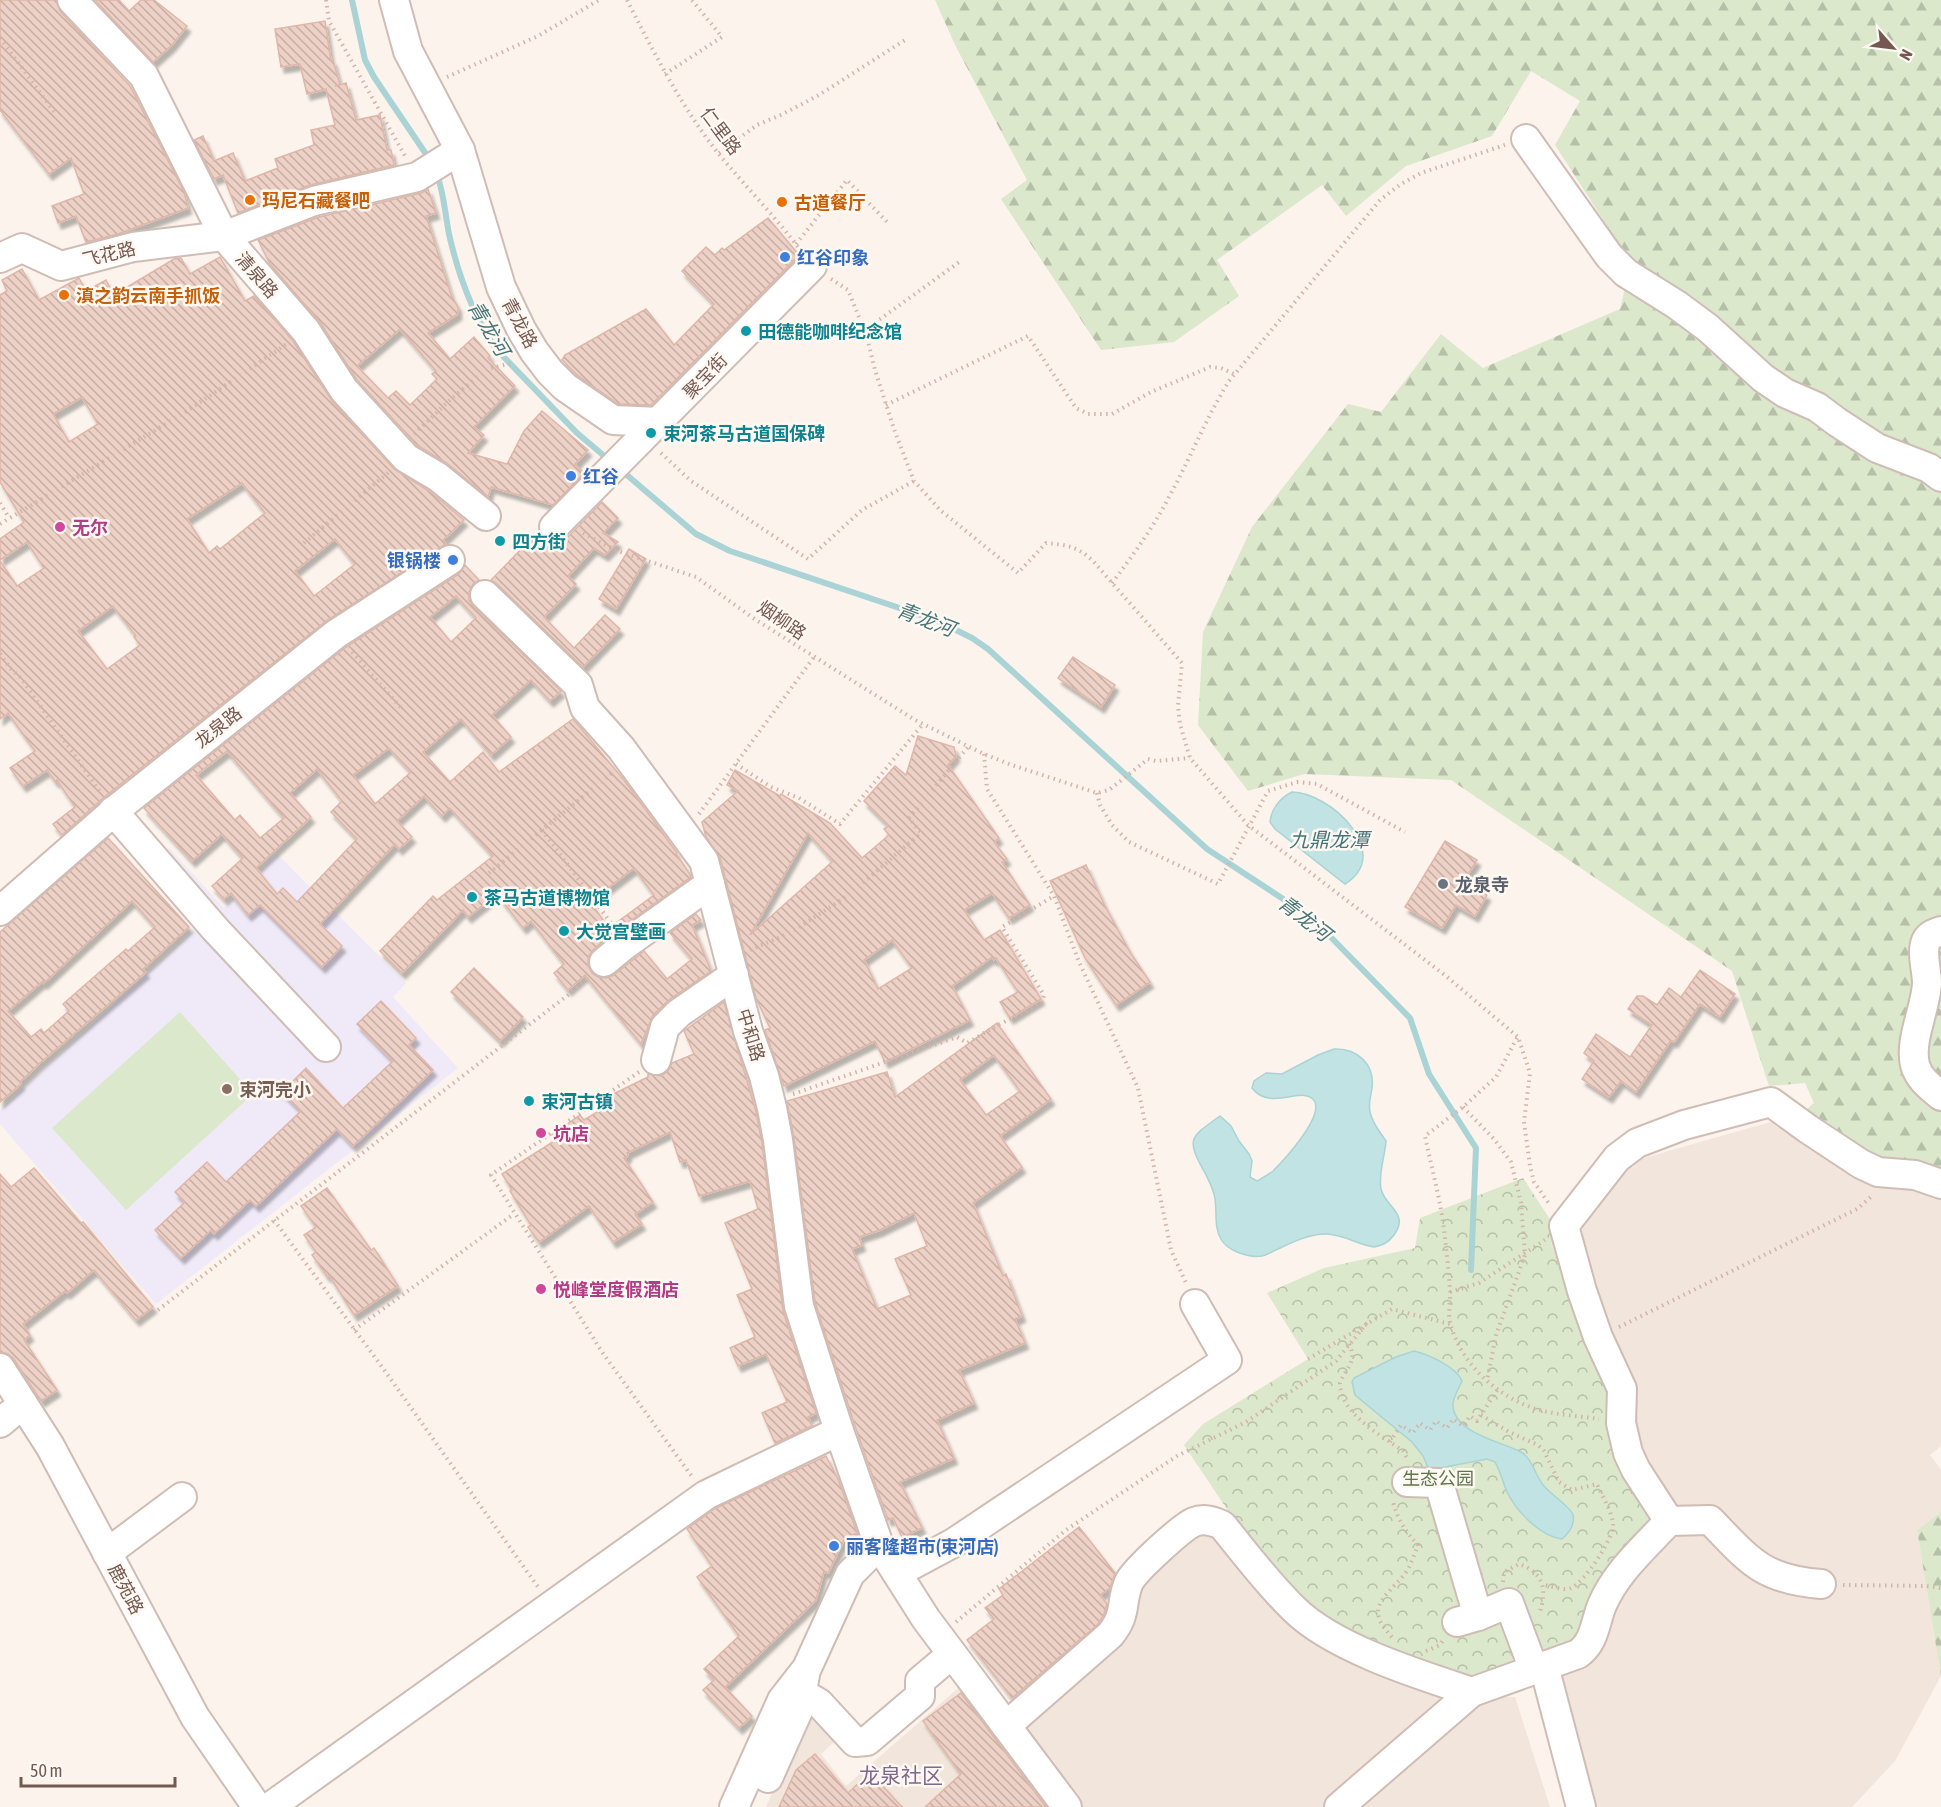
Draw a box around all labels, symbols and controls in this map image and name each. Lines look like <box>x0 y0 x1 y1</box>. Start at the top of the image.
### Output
north arrow <box>1863 18 1923 78</box>
text: N <box>1896 47 1916 63</box>
street label: 仁里路 <box>696 103 746 159</box>
place label: 玛尼石藏餐吧 <box>262 190 370 211</box>
place label: 古道餐厅 <box>794 192 866 213</box>
marker: 玛尼石藏餐吧 <box>243 193 257 207</box>
marker: 古道餐厅 <box>775 195 789 209</box>
street label: 飞花路 <box>80 237 138 271</box>
place label: 红谷印象 <box>797 247 869 268</box>
street label: 清泉路 <box>231 248 283 302</box>
marker: 红谷印象 <box>778 250 792 264</box>
place label: 滇之韵云南手抓饭 <box>76 285 220 306</box>
marker: 滇之韵云南手抓饭 <box>57 288 71 302</box>
street label: 青龙路 <box>498 294 542 352</box>
water label: 青龙河 <box>464 296 516 363</box>
place label: 田德能咖啡纪念馆 <box>758 321 902 342</box>
marker: 田德能咖啡纪念馆 <box>739 324 753 338</box>
street label: 聚宝街 <box>679 349 731 403</box>
place label: 束河茶马古道国保碑 <box>663 423 825 444</box>
marker: 束河茶马古道国保碑 <box>644 426 658 440</box>
place label: 红谷 <box>583 466 619 487</box>
marker: 红谷 <box>564 469 578 483</box>
place label: 无尔 <box>72 517 108 538</box>
marker: 无尔 <box>53 520 67 534</box>
place label: 四方街 <box>512 531 566 552</box>
marker: 四方街 <box>493 534 507 548</box>
place label: 银锅楼 <box>387 550 441 571</box>
marker: 银锅楼 <box>446 553 460 567</box>
street label: 烟柳路 <box>754 596 810 644</box>
water label: 青龙河 <box>894 598 962 642</box>
street label: 龙泉路 <box>190 702 246 752</box>
water label: 九鼎龙潭 <box>1289 828 1373 851</box>
place label: 龙泉寺 <box>1455 874 1509 895</box>
marker: 龙泉寺 <box>1436 877 1450 891</box>
place label: 茶马古道博物馆 <box>484 887 610 908</box>
marker: 茶马古道博物馆 <box>465 890 479 904</box>
water label: 青龙河 <box>1274 890 1339 948</box>
place label: 大觉宫壁画 <box>576 921 666 942</box>
marker: 大觉宫壁画 <box>557 924 571 938</box>
street label: 中和路 <box>733 1006 769 1064</box>
place label: 束河完小 <box>239 1079 311 1100</box>
marker: 束河完小 <box>220 1082 234 1096</box>
place label: 束河古镇 <box>541 1091 613 1112</box>
marker: 束河古镇 <box>522 1094 536 1108</box>
place label: 坑店 <box>553 1123 589 1144</box>
marker: 坑店 <box>534 1126 548 1140</box>
place label: 悦峰堂度假酒店 <box>553 1279 679 1300</box>
marker: 悦峰堂度假酒店 <box>534 1282 548 1296</box>
park label: 生态公园 <box>1402 1468 1474 1489</box>
place label: 丽客隆超市(束河店) <box>846 1536 999 1557</box>
marker: 丽客隆超市(束河店) <box>827 1539 841 1553</box>
street label: 鹿苑路 <box>104 1560 148 1618</box>
scale bar <box>21 1750 176 1788</box>
text: 50 m <box>30 1760 62 1781</box>
district label: 龙泉社区 <box>859 1763 943 1787</box>

